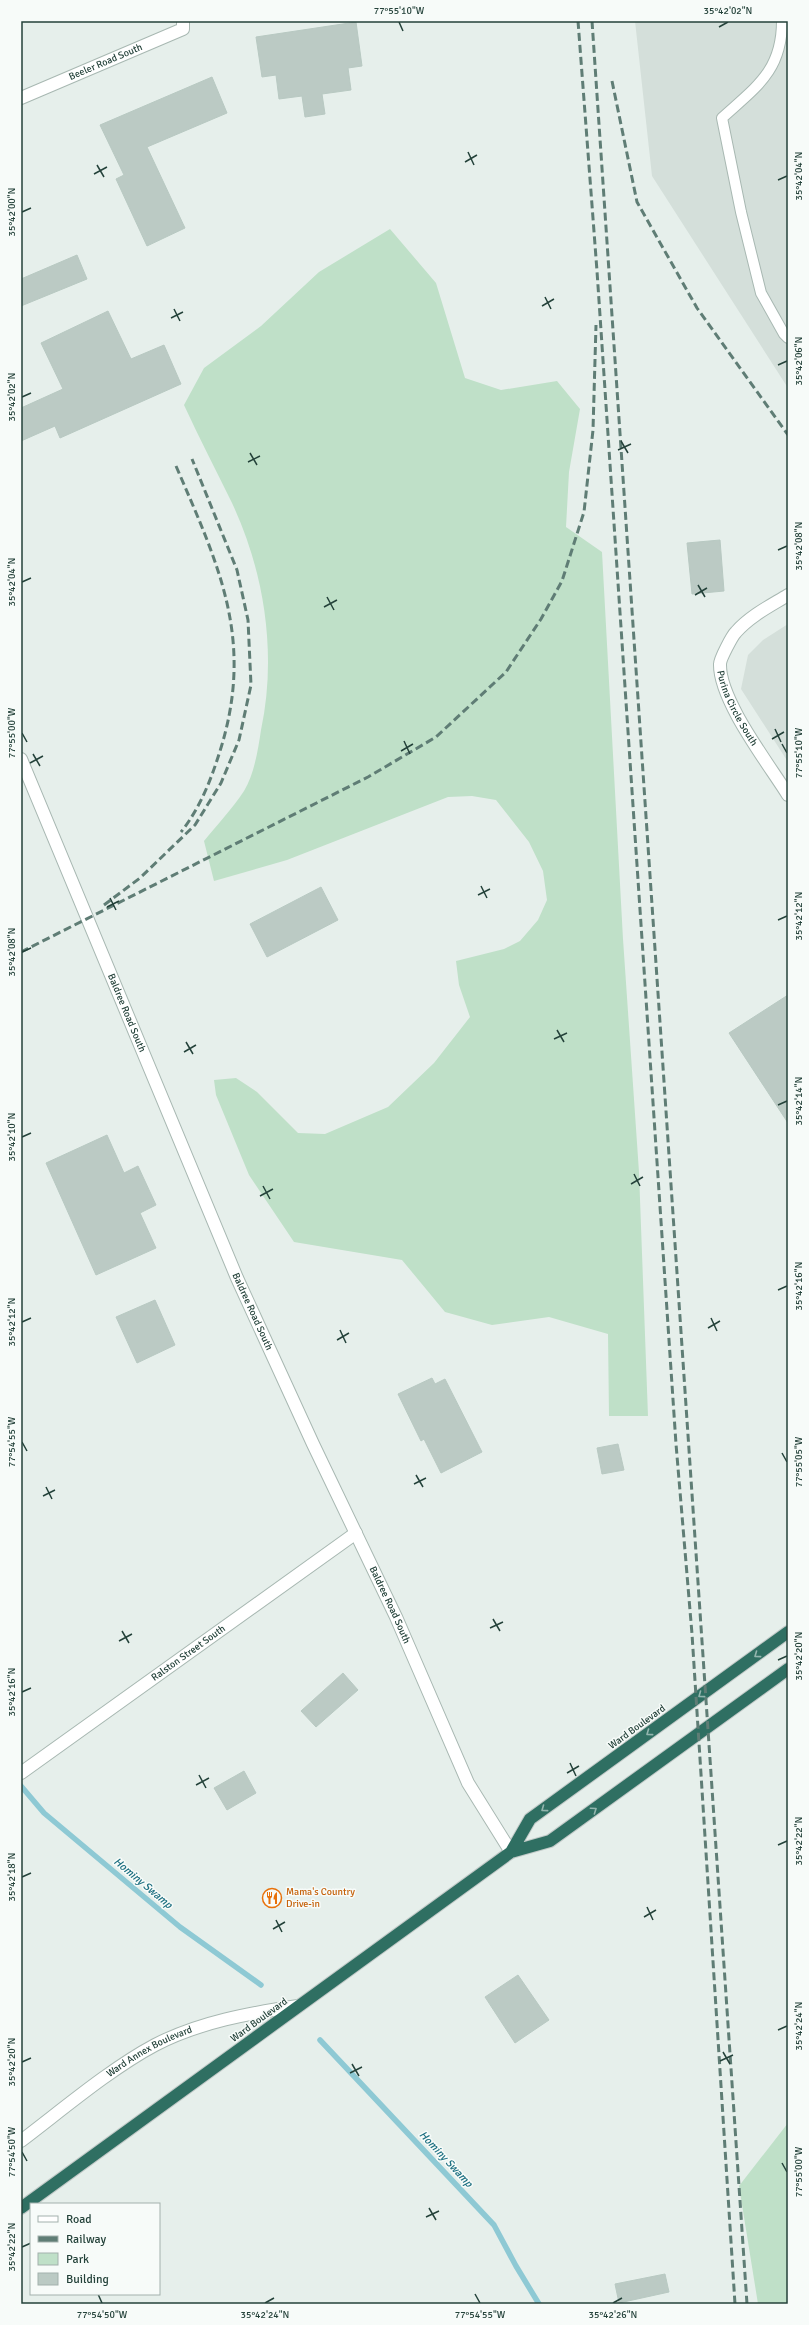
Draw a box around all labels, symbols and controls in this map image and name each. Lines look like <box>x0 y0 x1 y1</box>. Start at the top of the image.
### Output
text: 77°55'10"W <box>374 5 425 17</box>
text: 35°42'02"N <box>704 5 752 17</box>
street label: Beeler Road South <box>67 41 144 83</box>
text: 35°42'04"N <box>793 152 805 200</box>
text: 35°42'00"N <box>6 188 18 236</box>
text: 35°42'06"N <box>793 337 805 385</box>
text: 35°42'02"N <box>6 373 18 421</box>
text: 35°42'08"N <box>793 522 805 570</box>
text: 35°42'04"N <box>6 558 18 606</box>
street label: Purina Circle South <box>714 670 760 748</box>
text: 77°55'00"W <box>6 707 18 758</box>
text: 77°55'10"W <box>793 727 805 778</box>
text: 35°42'12"N <box>793 892 805 940</box>
text: 35°42'08"N <box>6 928 18 976</box>
street label: Baldree Road South <box>105 972 148 1054</box>
text: 35°42'14"N <box>793 1077 805 1125</box>
text: 35°42'10"N <box>6 1113 18 1161</box>
text: 35°42'16"N <box>793 1262 805 1310</box>
street label: Baldree Road South <box>229 1271 275 1352</box>
text: 35°42'12"N <box>6 1298 18 1346</box>
text: 77°54'55"W <box>6 1416 18 1467</box>
text: 77°55'05"W <box>793 1436 805 1487</box>
street label: Baldree Road South <box>367 1564 413 1645</box>
street label: Ralston Street South <box>149 1622 228 1684</box>
text: 35°42'20"N <box>793 1632 805 1680</box>
one-way arrow <box>754 1650 761 1657</box>
text: 35°42'16"N <box>6 1668 18 1716</box>
one-way arrow <box>699 1690 706 1697</box>
street label: Ward Boulevard <box>606 1702 668 1752</box>
one-way arrow <box>647 1728 654 1735</box>
one-way arrow <box>541 1804 548 1812</box>
one-way arrow <box>590 1808 597 1815</box>
text: 35°42'22"N <box>793 1817 805 1865</box>
text: 35°42'18"N <box>6 1853 18 1901</box>
water label: Hominy Swamp <box>111 1855 176 1912</box>
place label: Mama's Country Drive-in <box>286 1886 355 1910</box>
restaurant icon: Mama's Country Drive-in <box>261 1887 283 1909</box>
street label: Ward Boulevard <box>228 1995 290 2045</box>
text: 35°42'24"N <box>793 2002 805 2050</box>
street label: Ward Annex Boulevard <box>104 2024 194 2080</box>
text: 35°42'20"N <box>6 2038 18 2086</box>
text: 77°54'50"W <box>6 2126 18 2177</box>
water label: Hominy Swamp <box>417 2128 476 2191</box>
text: 77°55'00"W <box>793 2146 805 2197</box>
legend <box>30 2203 160 2295</box>
text: Road <box>66 2212 92 2227</box>
text: 35°42'22"N <box>6 2223 18 2271</box>
text: Railway <box>66 2232 106 2247</box>
text: Park <box>66 2252 89 2267</box>
text: Building <box>66 2272 109 2287</box>
text: 77°54'50"W <box>77 2309 128 2321</box>
text: 35°42'24"N <box>241 2309 289 2321</box>
text: 77°54'55"W <box>455 2309 506 2321</box>
text: 35°42'26"N <box>589 2309 637 2321</box>

